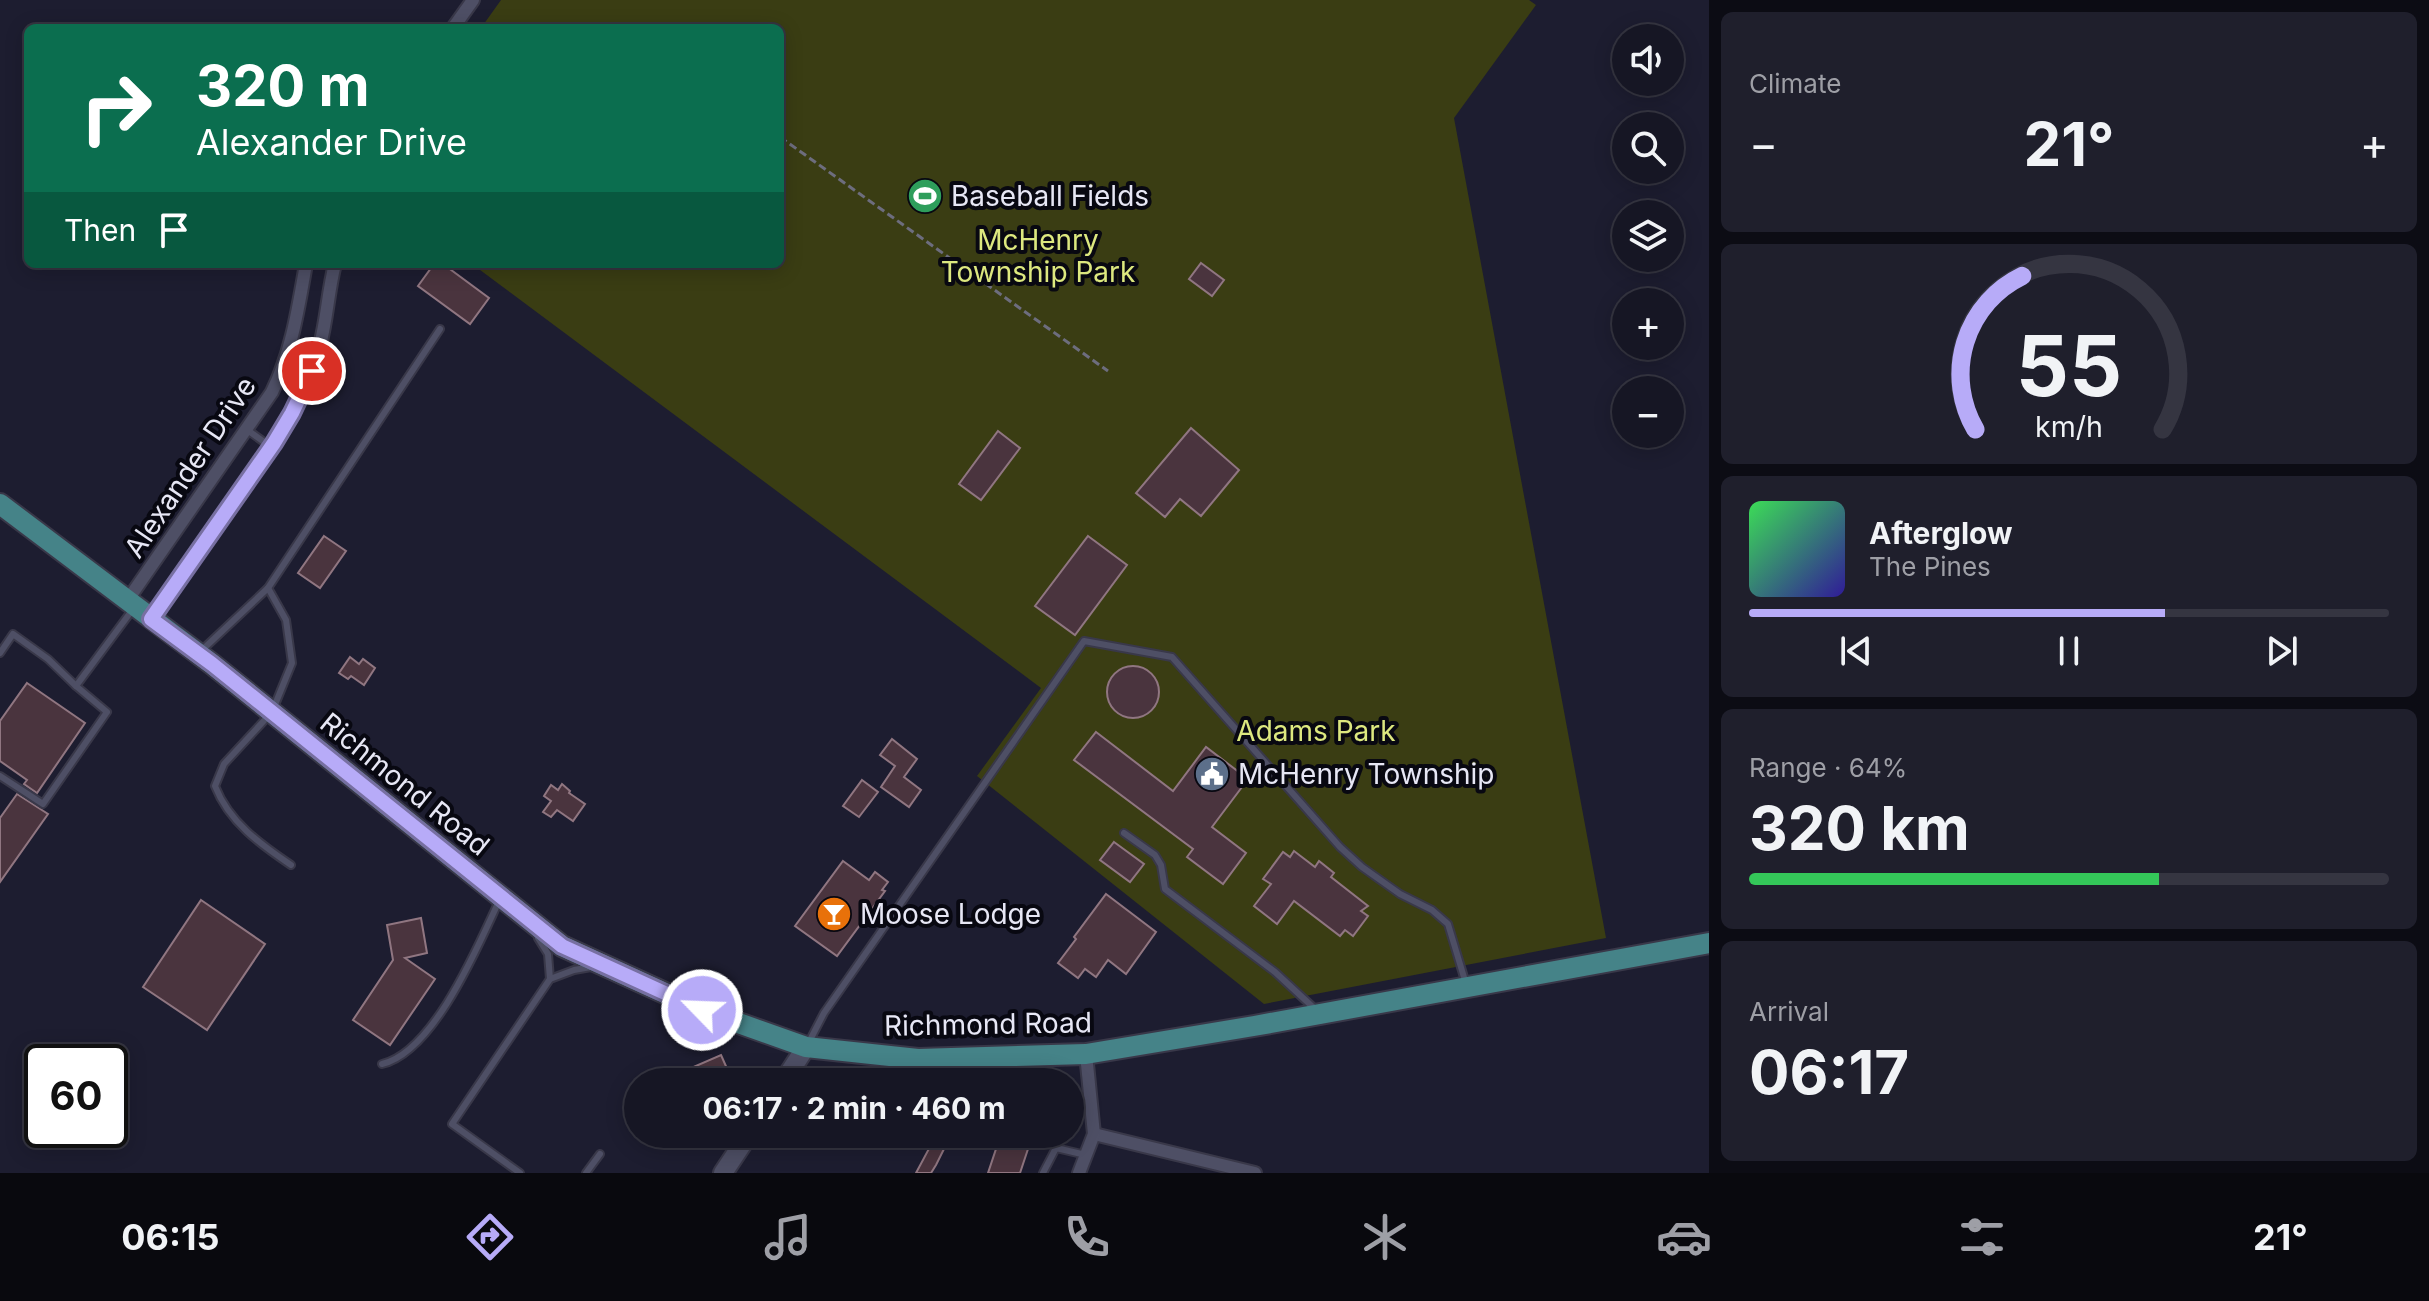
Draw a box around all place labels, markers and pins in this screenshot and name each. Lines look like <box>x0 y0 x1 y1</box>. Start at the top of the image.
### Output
sports icon: Baseball Fields <box>906 177 944 215</box>
place label: Baseball Fields <box>951 179 1149 213</box>
pin <box>278 337 346 405</box>
public building icon: McHenry Township <box>1193 755 1231 793</box>
place label: McHenry Township <box>1238 757 1494 791</box>
bar icon: Moose Lodge <box>815 895 853 933</box>
place label: Moose Lodge <box>860 897 1041 931</box>

